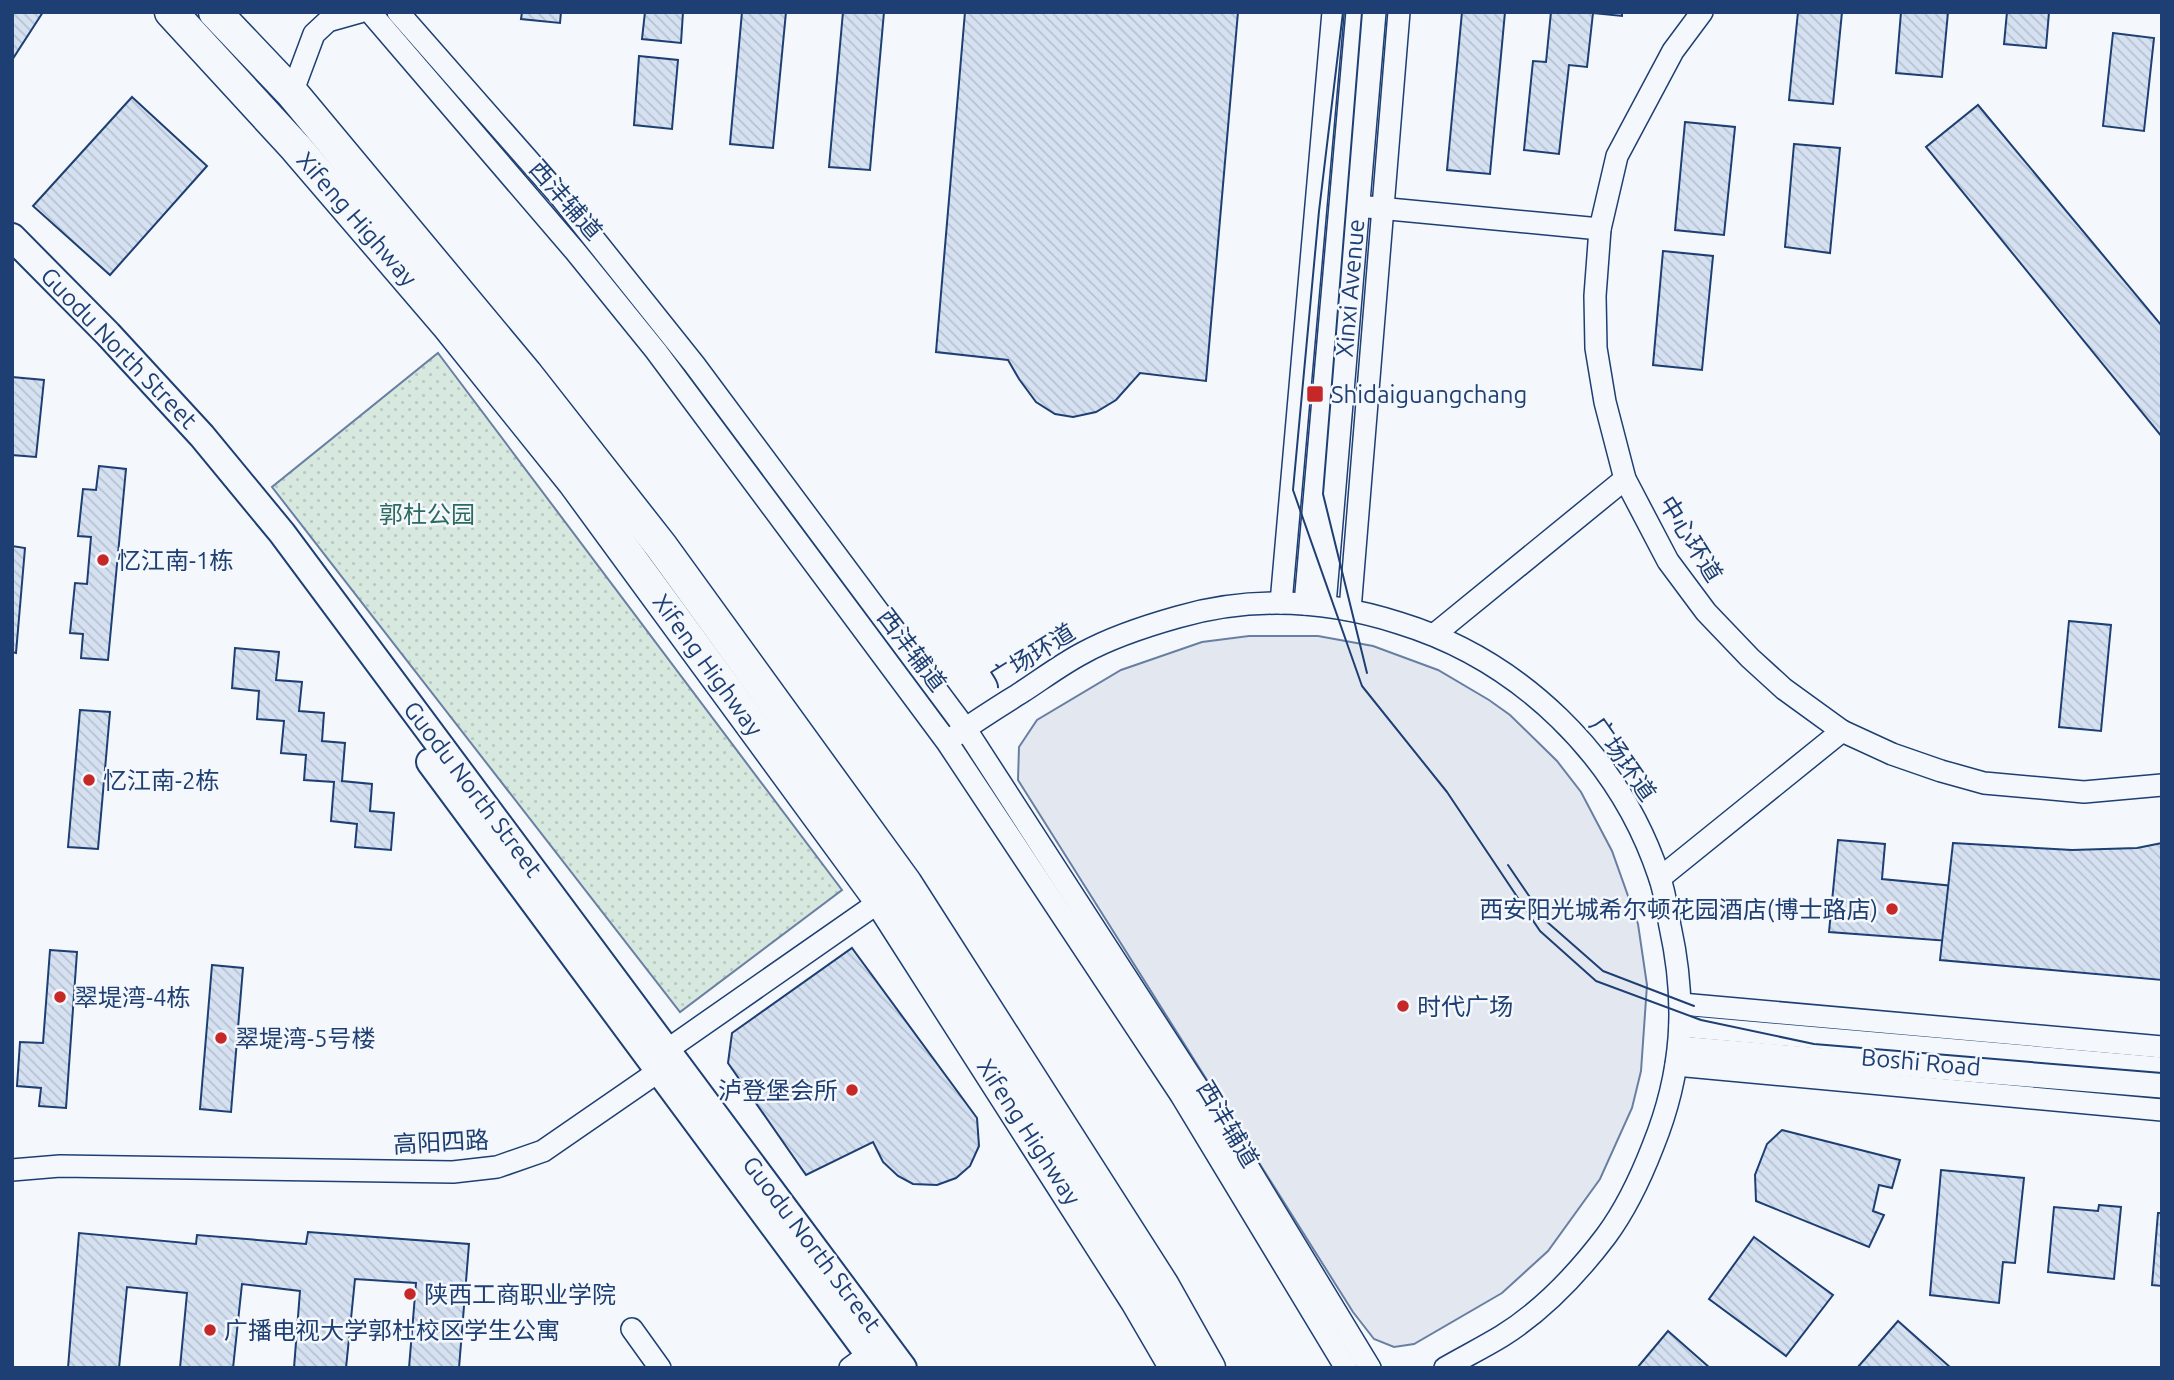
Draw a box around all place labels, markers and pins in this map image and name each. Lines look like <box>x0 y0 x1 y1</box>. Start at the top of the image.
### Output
place label: Shidaiguangchang <box>1331 381 1527 408</box>
marker: Shidaiguangchang <box>1305 384 1325 404</box>
place label: 忆江南-1栋 <box>117 547 233 574</box>
marker: 忆江南-1栋 <box>95 552 111 568</box>
place label: 忆江南-2栋 <box>103 767 219 794</box>
marker: 忆江南-2栋 <box>81 772 97 788</box>
place label: 西安阳光城希尔顿花园酒店(博士路店) <box>1479 896 1878 923</box>
marker: 西安阳光城希尔顿花园酒店(博士路店) <box>1884 901 1900 917</box>
place label: 翠堤湾-4栋 <box>74 984 190 1011</box>
marker: 翠堤湾-4栋 <box>52 989 68 1005</box>
place label: 时代广场 <box>1417 993 1513 1020</box>
marker: 时代广场 <box>1395 998 1411 1014</box>
place label: 翠堤湾-5号楼 <box>235 1025 375 1052</box>
marker: 翠堤湾-5号楼 <box>213 1030 229 1046</box>
place label: 泸登堡会所 <box>718 1077 838 1104</box>
marker: 泸登堡会所 <box>844 1082 860 1098</box>
place label: 陕西工商职业学院 <box>424 1281 616 1308</box>
marker: 陕西工商职业学院 <box>402 1286 418 1302</box>
place label: 广播电视大学郭杜校区学生公寓 <box>224 1317 560 1344</box>
marker: 广播电视大学郭杜校区学生公寓 <box>202 1322 218 1338</box>

